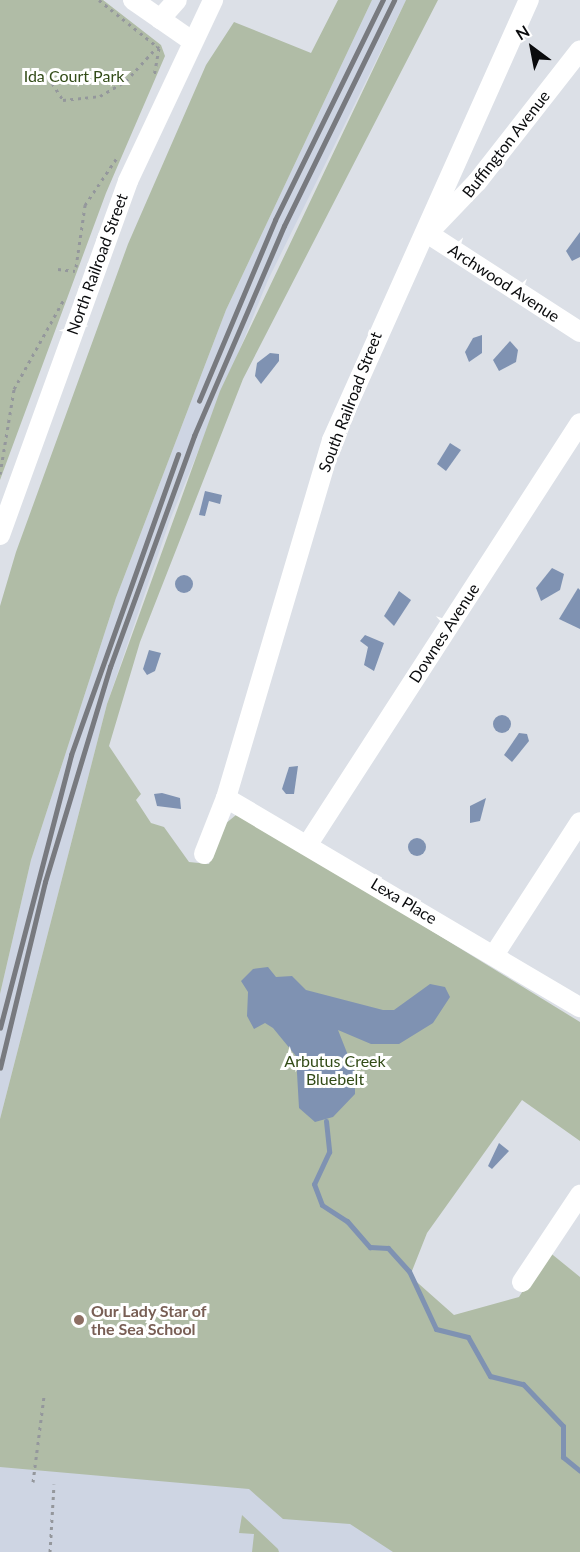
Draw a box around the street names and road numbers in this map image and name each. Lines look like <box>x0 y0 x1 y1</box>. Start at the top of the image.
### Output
street label: Buffington Avenue <box>458 86 554 202</box>
street label: North Railroad Street <box>63 191 131 337</box>
street label: Archwood Avenue <box>444 240 564 326</box>
street label: South Railroad Street <box>314 329 386 475</box>
street label: Downes Avenue <box>405 580 483 686</box>
street label: Lexa Place <box>368 874 440 928</box>

